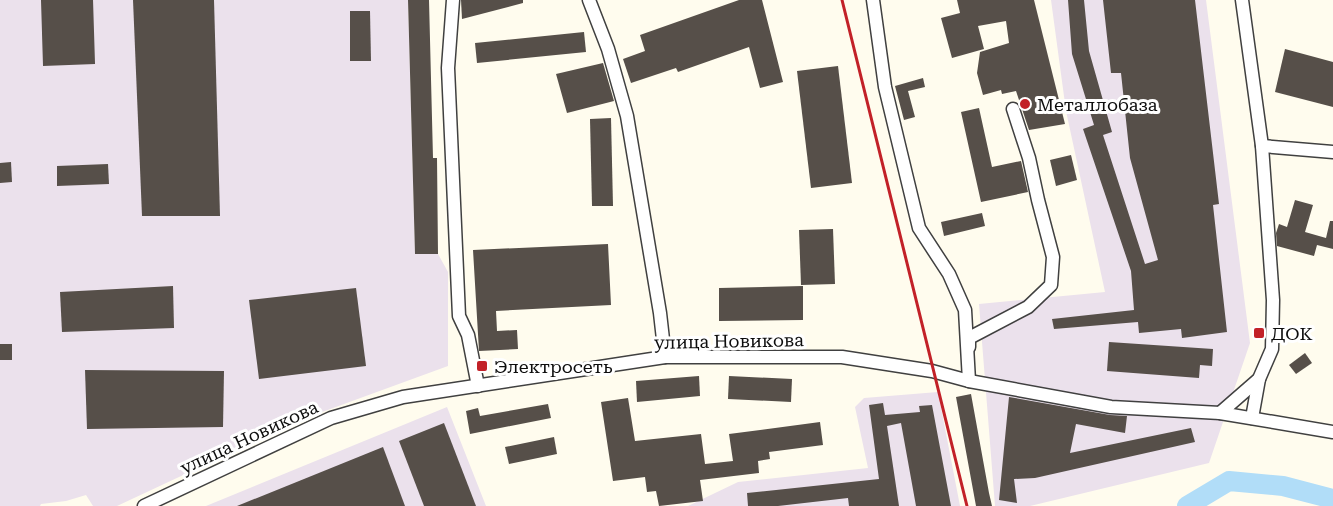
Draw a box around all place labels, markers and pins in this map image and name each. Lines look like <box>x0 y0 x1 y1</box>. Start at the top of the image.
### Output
place label: Металлобаза <box>1037 94 1158 115</box>
marker: Металлобаза <box>1018 97 1032 111</box>
place label: ДОК <box>1271 323 1313 344</box>
marker: ДОК <box>1252 326 1266 340</box>
place label: Электросеть <box>494 356 613 377</box>
marker: Электросеть <box>475 359 489 373</box>

